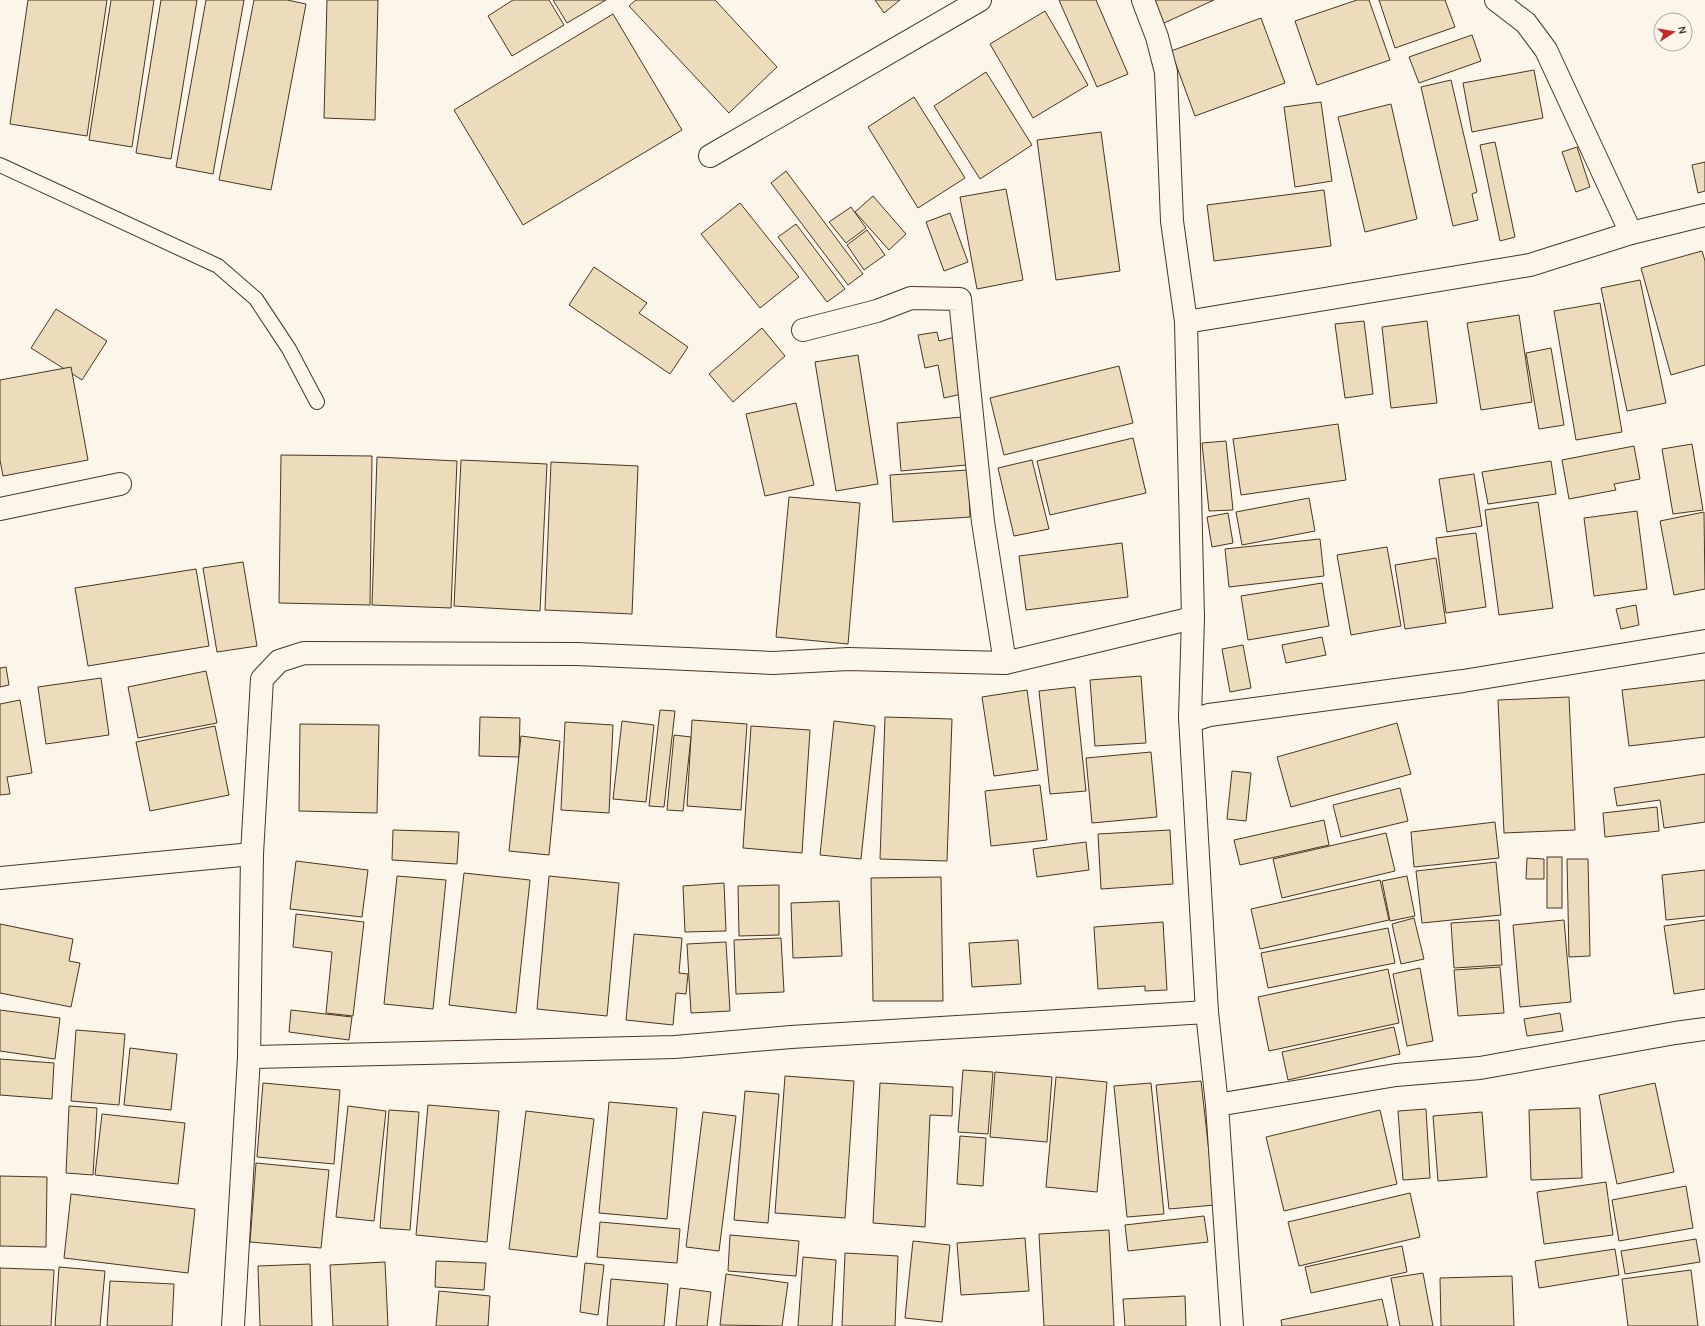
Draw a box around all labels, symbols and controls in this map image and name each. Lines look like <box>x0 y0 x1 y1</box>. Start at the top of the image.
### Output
north arrow <box>1653 12 1693 52</box>
text: N <box>1675 25 1689 35</box>

